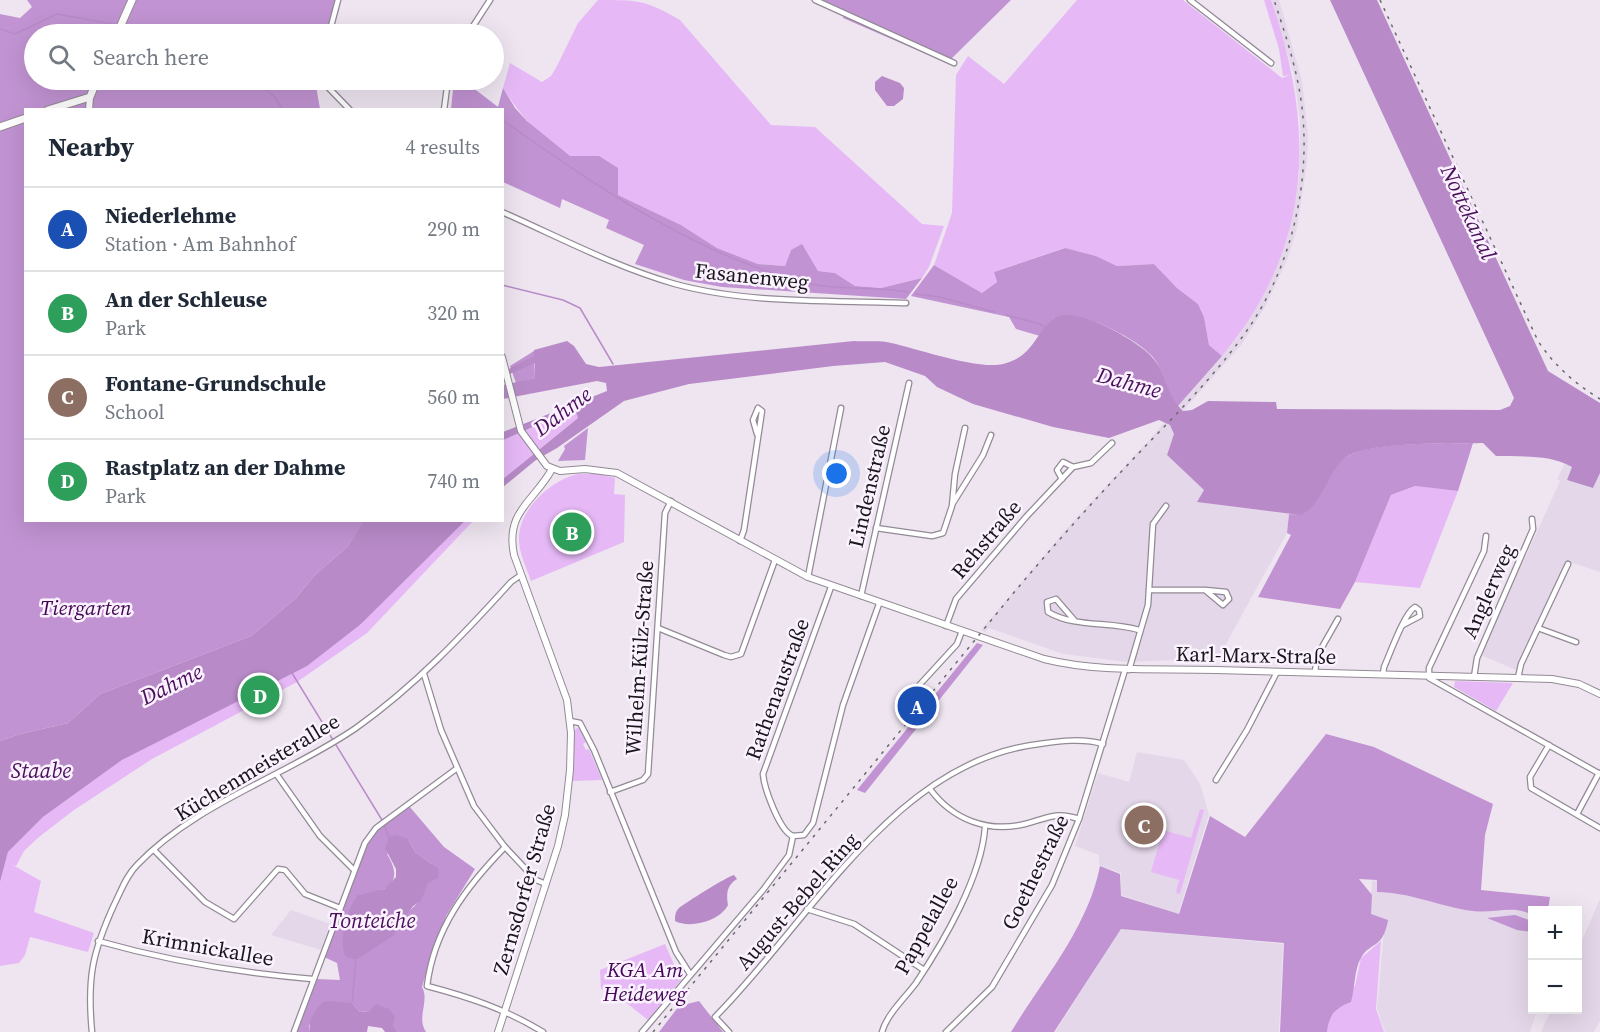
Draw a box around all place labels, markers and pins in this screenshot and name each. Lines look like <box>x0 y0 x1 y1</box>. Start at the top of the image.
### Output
pin: B <box>552 510 592 554</box>
pin: D <box>240 672 280 718</box>
pin: A <box>898 684 936 728</box>
pin: C <box>1124 802 1164 848</box>

